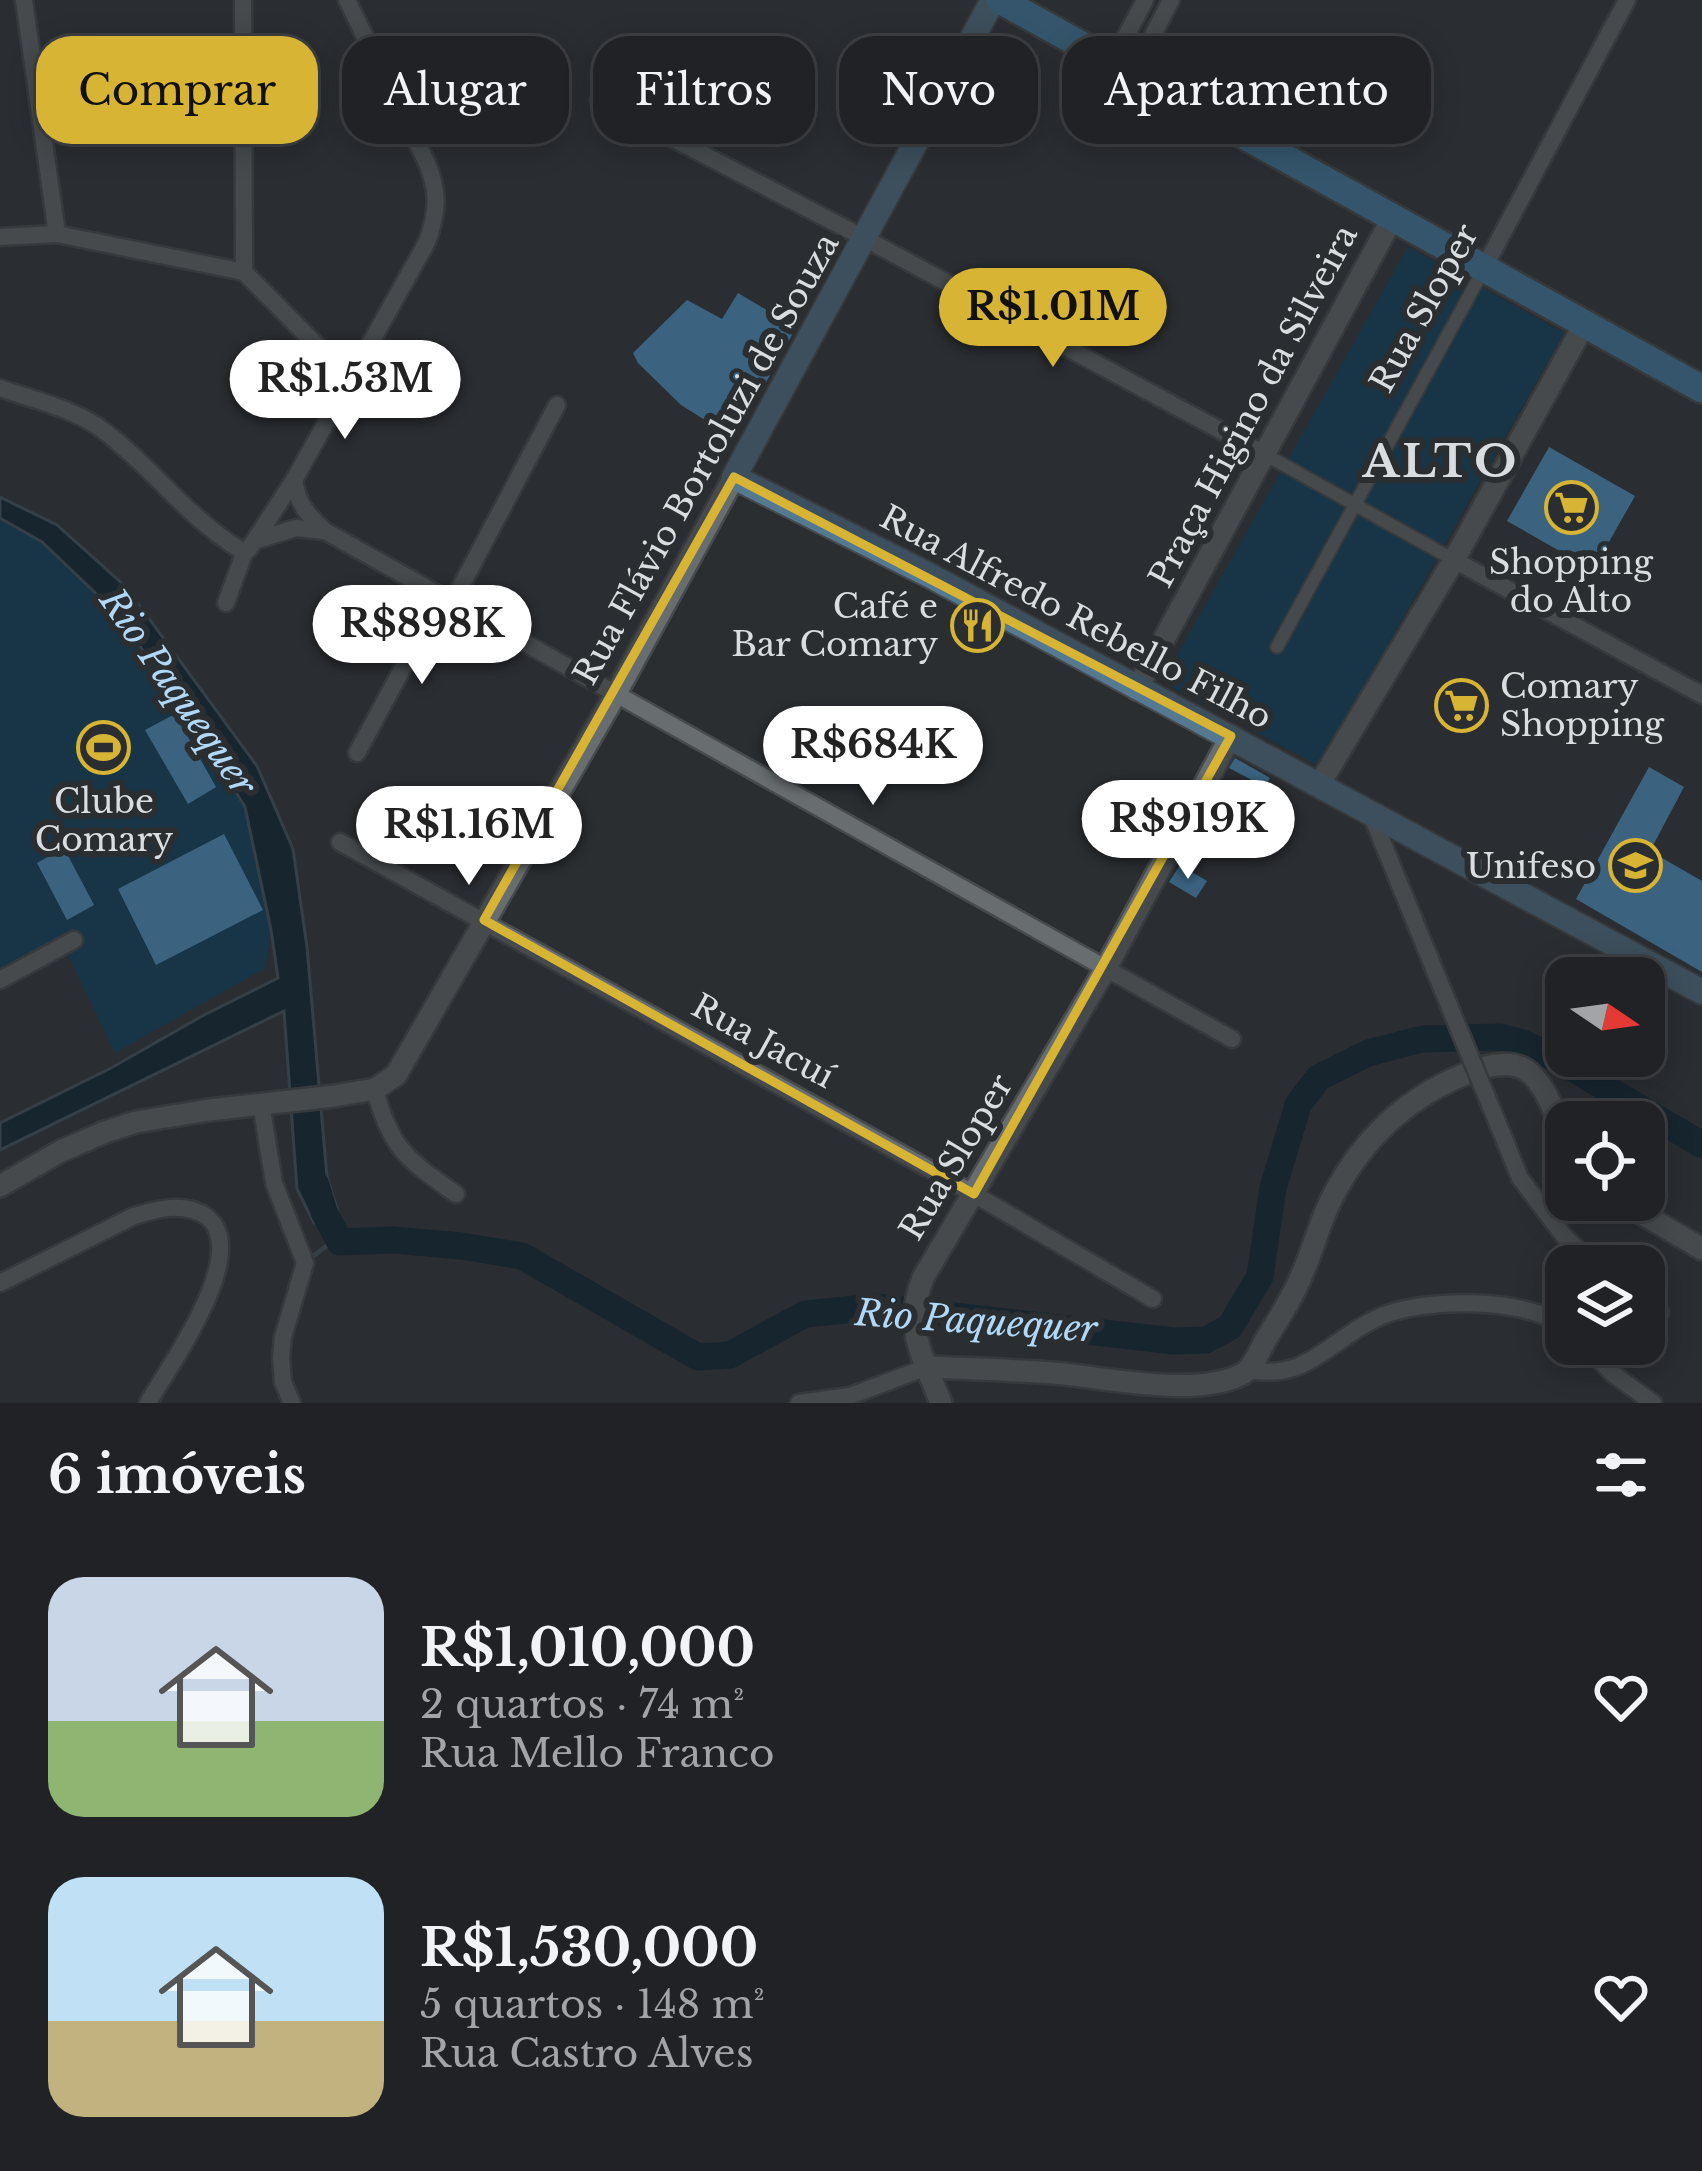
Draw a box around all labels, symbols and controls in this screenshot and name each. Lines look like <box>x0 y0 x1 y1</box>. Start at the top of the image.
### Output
chip: Comprar <box>36 36 318 144</box>
chip: Alugar <box>342 36 569 144</box>
chip: Filtros <box>593 36 815 144</box>
chip: Novo <box>839 36 1038 144</box>
chip: Apartamento <box>1062 36 1431 144</box>
street label: Rua Sloper <box>1361 216 1487 399</box>
street label: Praça Higino da Silveira <box>1140 217 1366 594</box>
street label: Rua Flávio Bortoluzi de Souza <box>565 226 848 692</box>
pin: R$1.01M <box>942 268 1164 370</box>
text: R$1.01M <box>966 282 1140 331</box>
pin: R$1.53M <box>234 340 456 442</box>
text: R$1.53M <box>257 354 433 403</box>
district label: ALTO <box>1362 433 1519 489</box>
supermarket icon: Shopping do Alto <box>1543 480 1599 536</box>
street label: Rua Alfredo Rebello Filho <box>873 496 1279 738</box>
place label: Shopping do Alto <box>1489 542 1654 621</box>
water label: Rio Paquequer <box>89 579 267 805</box>
pin: R$898K <box>324 585 520 687</box>
place label: Café e Bar Comary <box>731 586 938 665</box>
restaurant icon: Café e Bar Comary <box>949 597 1005 653</box>
text: R$898K <box>340 599 504 648</box>
place label: Comary Shopping <box>1500 666 1665 745</box>
supermarket icon: Comary Shopping <box>1433 677 1489 733</box>
pin: R$684K <box>775 706 971 808</box>
sports icon: Clube Comary <box>76 719 132 775</box>
text: R$684K <box>790 720 956 769</box>
pin: R$919K <box>1090 780 1286 882</box>
place label: Clube Comary <box>35 781 173 860</box>
pin: R$1.16M <box>358 786 580 888</box>
text: R$919K <box>1109 794 1267 843</box>
text: R$1.16M <box>383 800 555 849</box>
school or university icon: Unifeso <box>1607 838 1663 894</box>
place label: Unifeso <box>1466 846 1596 887</box>
north arrow <box>1545 957 1665 1077</box>
map controls <box>1545 957 1665 1365</box>
street label: Rua Jacuí <box>685 985 842 1097</box>
street label: Rua Sloper <box>890 1066 1022 1247</box>
button: locate <box>1545 1101 1665 1221</box>
button: layers <box>1545 1245 1665 1365</box>
water label: Rio Paquequer <box>852 1290 1100 1352</box>
icon: filters <box>1588 1442 1654 1508</box>
text: 6 imóveis <box>48 1444 306 1507</box>
text: R$1,010,000 <box>420 1617 755 1680</box>
icon: home <box>144 1625 288 1769</box>
icon: heart <box>1588 1664 1654 1730</box>
text: 2 quartos · 74 m² <box>420 1680 744 1729</box>
text: Rua Mello Franco <box>420 1729 774 1778</box>
text: R$1,530,000 <box>420 1917 758 1980</box>
icon: home <box>144 1925 288 2069</box>
icon: heart <box>1588 1964 1654 2030</box>
text: 5 quartos · 148 m² <box>420 1980 765 2029</box>
text: Rua Castro Alves <box>420 2029 753 2078</box>

